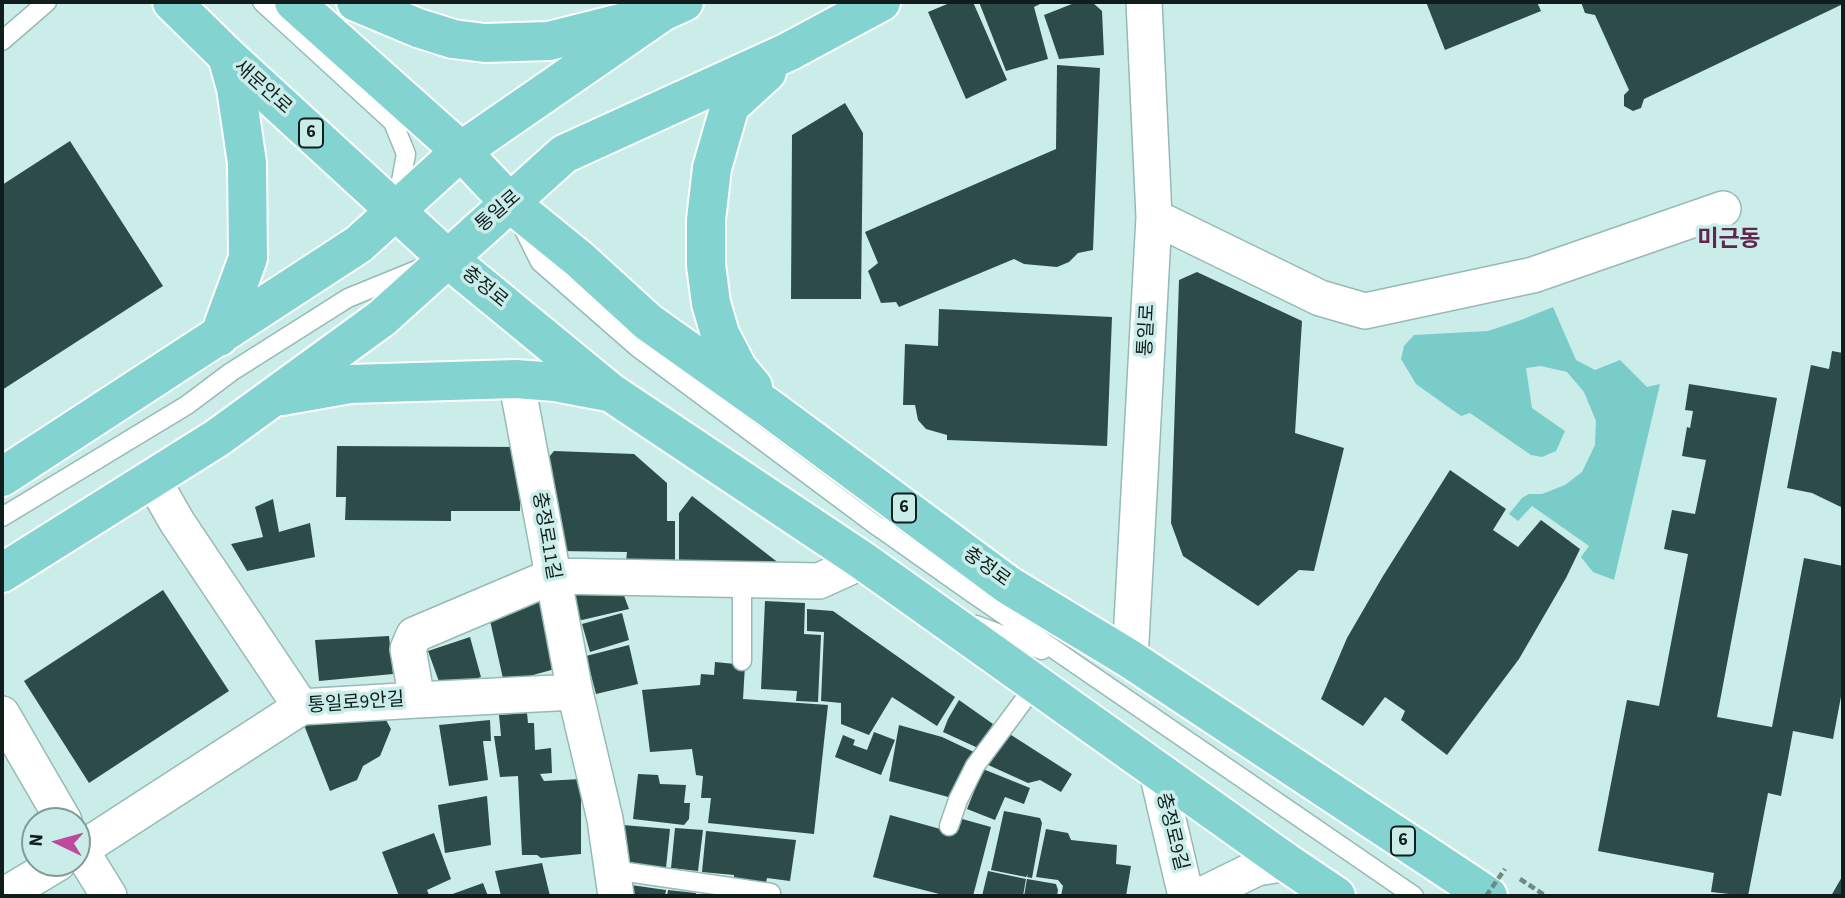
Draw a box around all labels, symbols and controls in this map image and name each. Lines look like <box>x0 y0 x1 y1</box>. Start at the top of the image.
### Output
street label: 새문안로 <box>228 56 296 120</box>
road number: 6 <box>299 118 323 148</box>
street label: 통일로 <box>472 186 526 238</box>
district label: 미근동 <box>1697 227 1761 255</box>
street label: 충정로 <box>456 263 512 313</box>
street label: 통일로 <box>1135 303 1161 357</box>
street label: 충정로11길 <box>526 490 564 582</box>
road number: 6 <box>892 494 916 522</box>
street label: 충정로 <box>958 543 1014 593</box>
street label: 통일로9안길 <box>307 689 405 719</box>
street label: 충정로9길 <box>1150 791 1192 873</box>
north arrow <box>21 807 91 877</box>
road number: 6 <box>1391 826 1415 856</box>
text: N <box>23 833 51 848</box>

